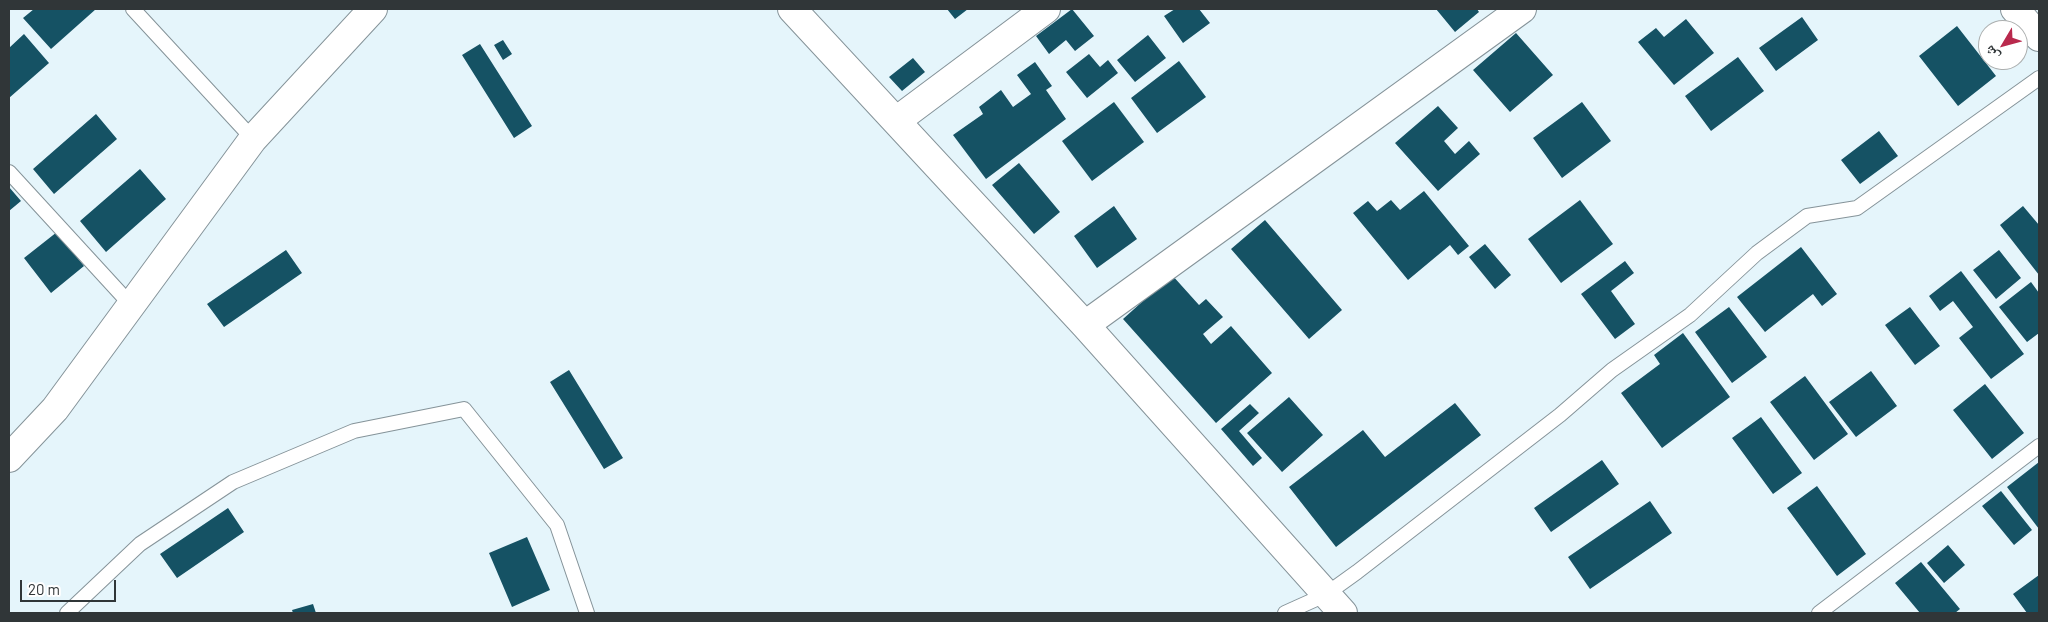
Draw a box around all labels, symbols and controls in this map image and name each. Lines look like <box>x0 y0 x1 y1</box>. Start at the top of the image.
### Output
north arrow <box>1978 20 2028 70</box>
text: ش <box>1980 43 2003 65</box>
scale bar <box>22 570 119 602</box>
text: 20 m <box>28 580 60 598</box>

